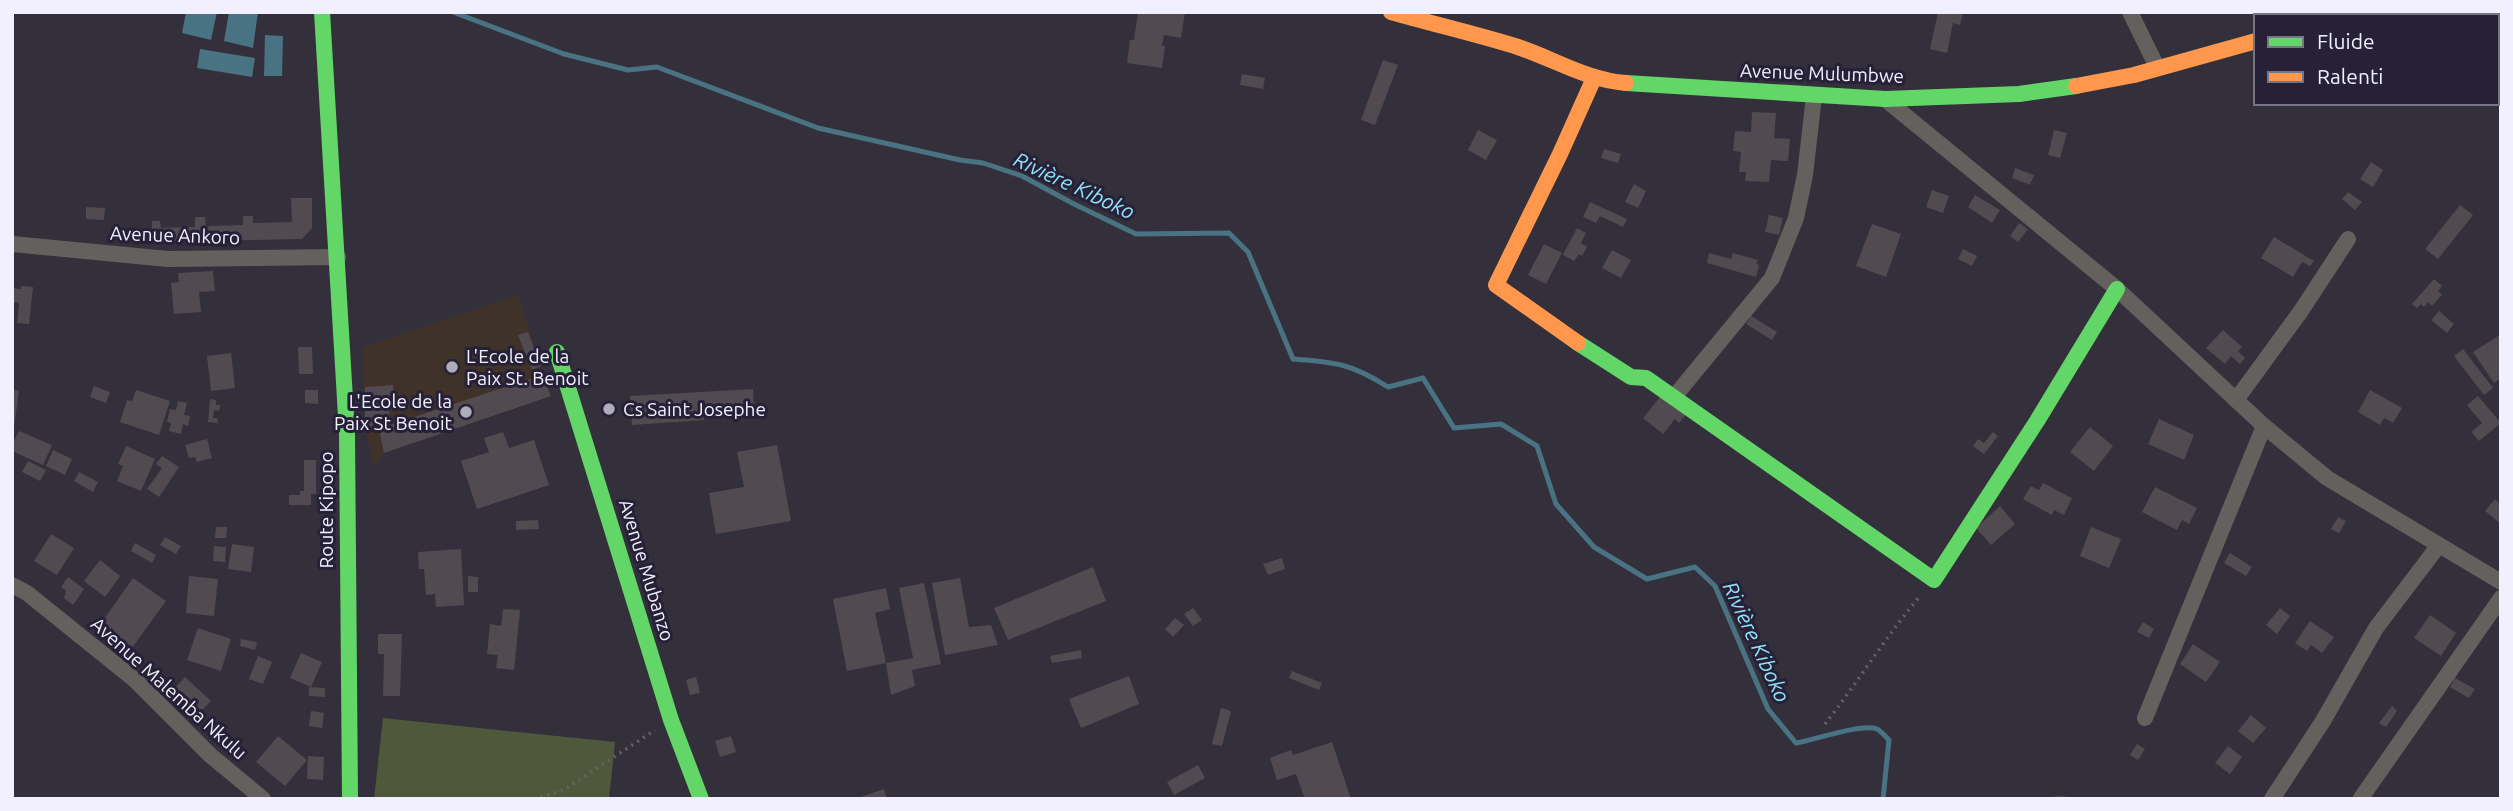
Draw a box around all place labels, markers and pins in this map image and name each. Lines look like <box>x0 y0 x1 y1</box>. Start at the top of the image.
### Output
place label: L'Ecole de la Paix St. Benoit <box>466 345 589 389</box>
marker: L'Ecole de la Paix St. Benoit <box>444 359 460 375</box>
place label: L'Ecole de la Paix St Benoit <box>334 390 453 434</box>
place label: Cs Saint Josephe <box>623 398 766 420</box>
marker: Cs Saint Josephe <box>601 401 617 417</box>
marker: L'Ecole de la Paix St Benoit <box>458 404 474 420</box>

